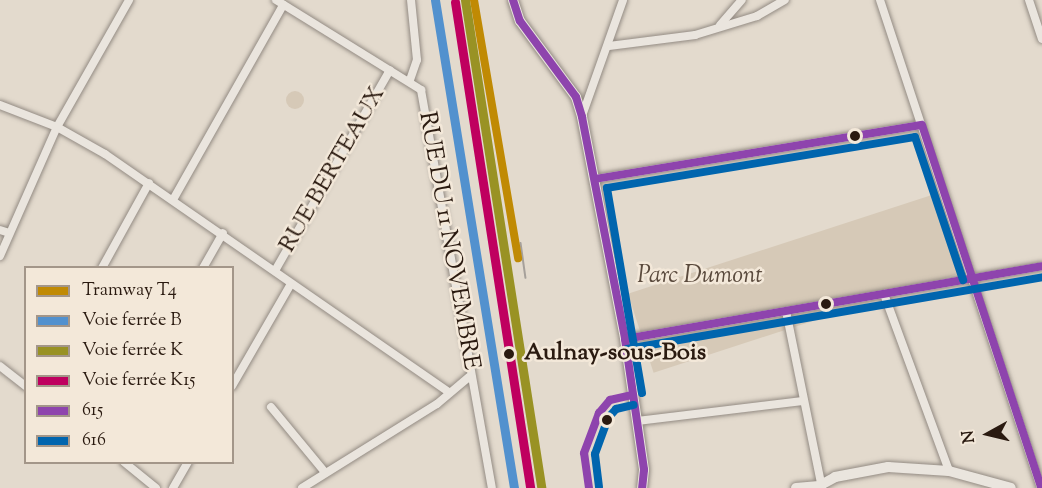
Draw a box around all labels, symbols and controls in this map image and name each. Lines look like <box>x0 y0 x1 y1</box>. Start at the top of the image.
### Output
street label: RUE BERTEAUX <box>274 82 392 258</box>
street label: RUE DU 11 NOVEMBRE <box>411 110 485 372</box>
unlabelled marker <box>849 130 861 142</box>
park label: Parc Dumont <box>637 263 763 291</box>
legend <box>24 266 234 464</box>
text: Tramway T4 <box>82 278 177 304</box>
unlabelled marker <box>820 298 832 310</box>
text: Voie ferrée B <box>82 308 182 334</box>
text: Voie ferrée K <box>82 338 183 364</box>
place label: Aulnay-sous-Bois <box>524 340 706 368</box>
marker: Aulnay-sous-Bois <box>499 344 519 364</box>
text: Voie ferrée K15 <box>82 368 196 394</box>
text: 615 <box>82 398 103 424</box>
north arrow <box>958 404 1018 464</box>
unlabelled marker <box>601 414 613 426</box>
text: 616 <box>82 428 106 454</box>
text: N <box>957 429 982 445</box>

